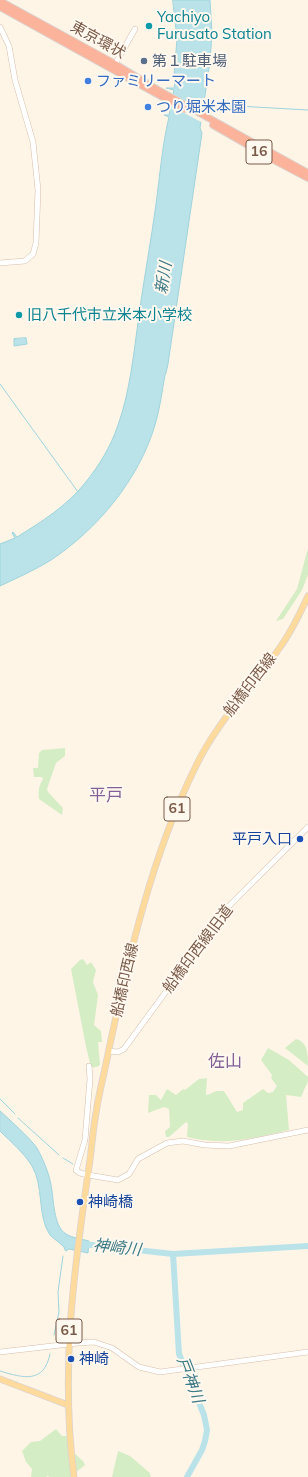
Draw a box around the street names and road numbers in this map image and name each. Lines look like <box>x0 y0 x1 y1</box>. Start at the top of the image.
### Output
street label: 東京環状 <box>67 18 129 62</box>
road number: 16 <box>246 140 272 164</box>
street label: 船橋印西線 <box>220 650 280 720</box>
road number: 61 <box>164 797 190 821</box>
street label: 船橋印西線旧道 <box>159 902 237 996</box>
street label: 船橋印西線 <box>108 941 142 1019</box>
road number: 61 <box>56 1319 82 1343</box>

